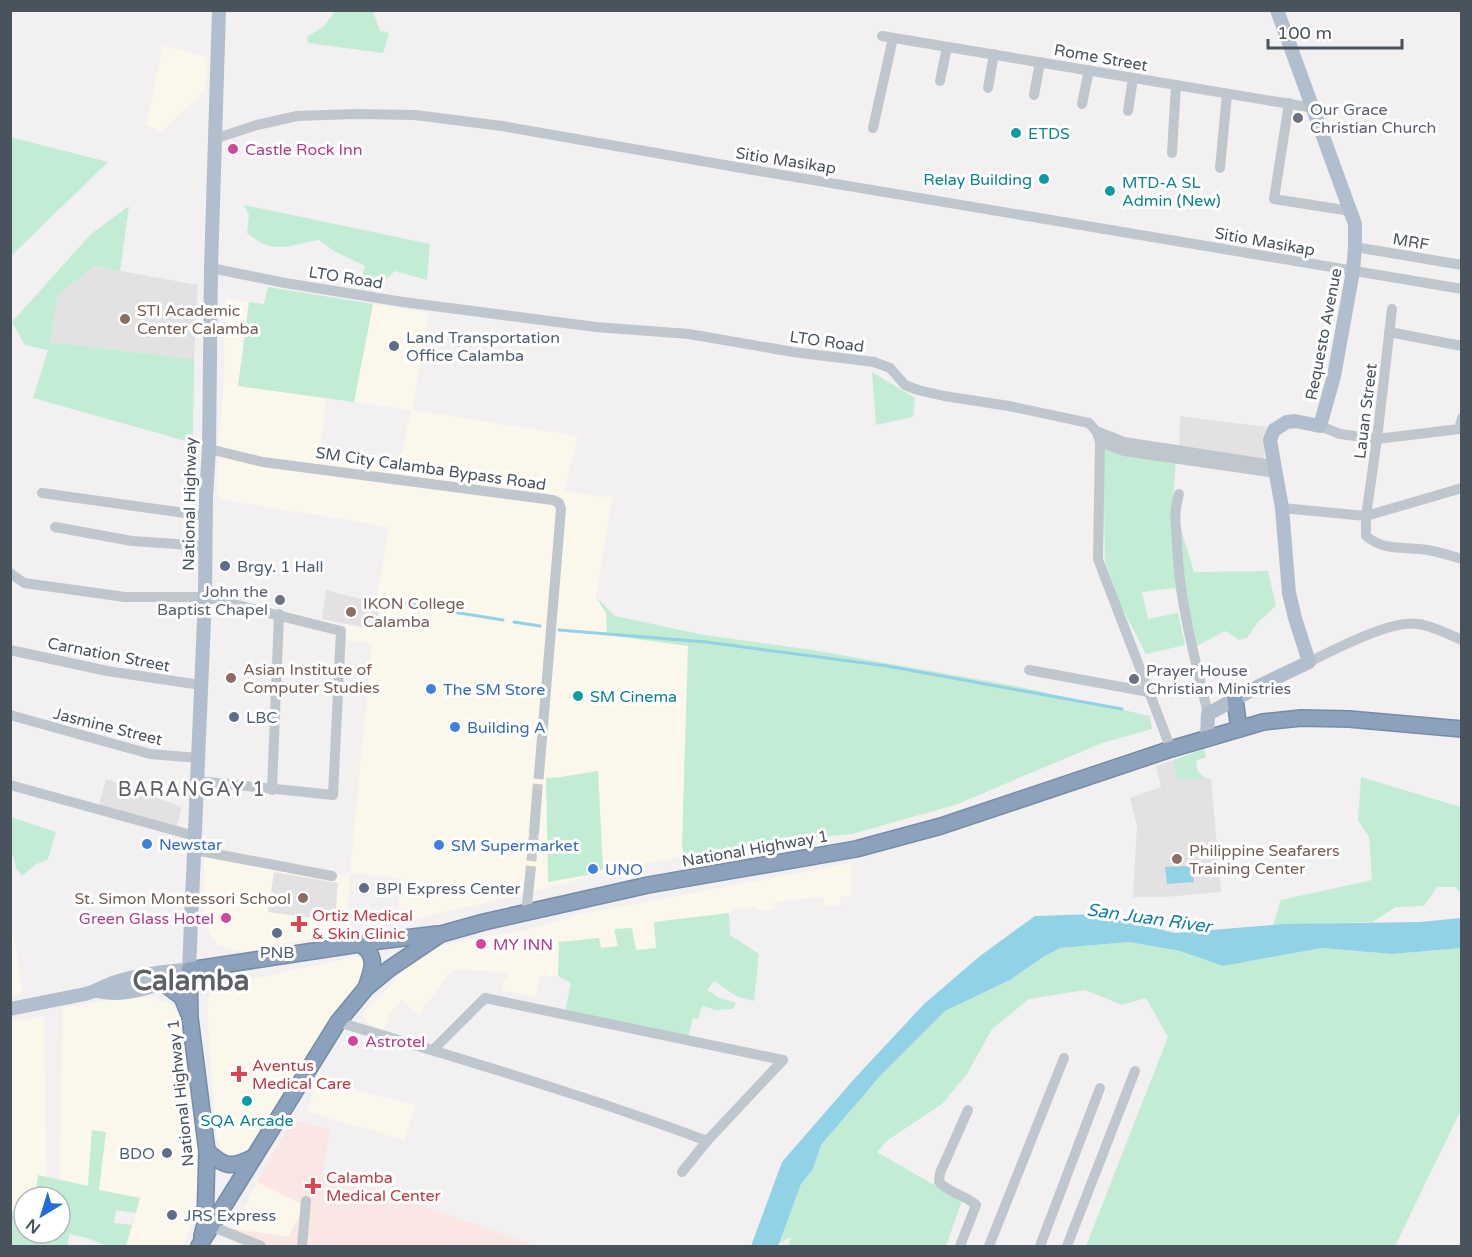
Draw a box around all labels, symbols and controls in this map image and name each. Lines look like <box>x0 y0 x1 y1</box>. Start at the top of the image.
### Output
scale bar <box>1268 12 1402 50</box>
text: 100 m <box>1277 22 1332 44</box>
street label: Rome Street <box>1052 40 1149 76</box>
place label: Our Grace Christian Church <box>1310 100 1436 138</box>
marker: Our Grace Christian Church <box>1291 111 1305 125</box>
place label: ETDS <box>1028 124 1070 144</box>
marker: ETDS <box>1009 126 1023 140</box>
place label: Castle Rock Inn <box>245 140 362 160</box>
marker: Castle Rock Inn <box>226 142 240 156</box>
street label: Sitio Masikap <box>734 143 838 179</box>
place label: Relay Building <box>923 170 1032 190</box>
marker: Relay Building <box>1037 172 1051 186</box>
place label: MTD-A SL Admin (New) <box>1122 173 1221 211</box>
marker: MTD-A SL Admin (New) <box>1103 184 1117 198</box>
street label: Sitio Masikap <box>1213 223 1317 261</box>
street label: MRF <box>1391 229 1431 255</box>
street label: LTO Road <box>307 262 384 294</box>
street label: Requesto Avenue <box>1301 266 1347 402</box>
place label: STI Academic Center Calamba <box>137 301 259 339</box>
marker: STI Academic Center Calamba <box>118 312 132 326</box>
street label: LTO Road <box>788 327 865 357</box>
place label: Land Transportation Office Calamba <box>406 328 560 366</box>
marker: Land Transportation Office Calamba <box>387 339 401 353</box>
street label: Lauan Street <box>1350 362 1382 460</box>
street label: National Highway <box>179 436 201 571</box>
street label: SM City Calamba Bypass Road <box>314 443 547 495</box>
place label: Brgy. 1 Hall <box>237 557 323 577</box>
marker: Brgy. 1 Hall <box>218 559 232 573</box>
place label: John the Baptist Chapel <box>157 582 268 620</box>
marker: John the Baptist Chapel <box>273 593 287 607</box>
place label: IKON College Calamba <box>363 594 465 632</box>
marker: IKON College Calamba <box>344 605 358 619</box>
street label: Carnation Street <box>46 633 172 677</box>
place label: Asian Institute of Computer Studies <box>243 660 380 698</box>
place label: Prayer House Christian Ministries <box>1146 661 1291 699</box>
marker: Asian Institute of Computer Studies <box>224 671 238 685</box>
marker: Prayer House Christian Ministries <box>1127 672 1141 686</box>
place label: The SM Store <box>443 680 545 700</box>
marker: The SM Store <box>424 682 438 696</box>
place label: SM Cinema <box>590 687 677 707</box>
marker: SM Cinema <box>571 689 585 703</box>
street label: Jasmine Street <box>51 704 164 750</box>
place label: LBC <box>246 708 277 728</box>
marker: LBC <box>227 710 241 724</box>
place label: Building A <box>467 718 546 738</box>
marker: Building A <box>448 720 462 734</box>
district label: BARANGAY 1 <box>118 778 266 802</box>
street label: National Highway 1 <box>680 826 830 872</box>
place label: Newstar <box>159 835 223 855</box>
place label: SM Supermarket <box>451 836 579 856</box>
marker: Newstar <box>140 837 154 851</box>
marker: SM Supermarket <box>432 838 446 852</box>
place label: Philippine Seafarers Training Center <box>1189 841 1340 879</box>
marker: Philippine Seafarers Training Center <box>1170 852 1184 866</box>
place label: UNO <box>605 860 643 880</box>
marker: UNO <box>586 862 600 876</box>
place label: BPI Express Center <box>376 879 522 899</box>
marker: BPI Express Center <box>357 881 371 895</box>
place label: St. Simon Montessori School <box>75 889 291 909</box>
marker: St. Simon Montessori School <box>296 891 310 905</box>
water label: San Juan River <box>1085 898 1215 938</box>
place label: Ortiz Medical & Skin Clinic <box>312 906 413 944</box>
place label: Green Glass Hotel <box>79 909 214 929</box>
marker: Green Glass Hotel <box>219 911 233 925</box>
marker: Ortiz Medical & Skin Clinic <box>290 915 308 933</box>
marker: PNB <box>270 926 284 940</box>
place label: MY INN <box>493 935 553 955</box>
marker: MY INN <box>474 937 488 951</box>
place label: PNB <box>260 943 294 963</box>
district label: Calamba <box>132 964 250 998</box>
street label: National Highway 1 <box>163 1018 199 1168</box>
place label: Astrotel <box>365 1032 425 1052</box>
marker: Astrotel <box>346 1034 360 1048</box>
place label: Aventus Medical Care <box>252 1056 351 1094</box>
marker: Aventus Medical Care <box>230 1065 248 1083</box>
marker: SQA Arcade <box>240 1094 254 1108</box>
place label: SQA Arcade <box>200 1111 294 1131</box>
place label: BDO <box>119 1144 155 1164</box>
marker: BDO <box>160 1146 174 1160</box>
place label: Calamba Medical Center <box>326 1168 442 1206</box>
marker: Calamba Medical Center <box>304 1177 322 1195</box>
north arrow <box>12 1185 72 1245</box>
place label: JRS Express <box>184 1206 276 1226</box>
marker: JRS Express <box>165 1208 179 1222</box>
text: N <box>22 1214 45 1238</box>

